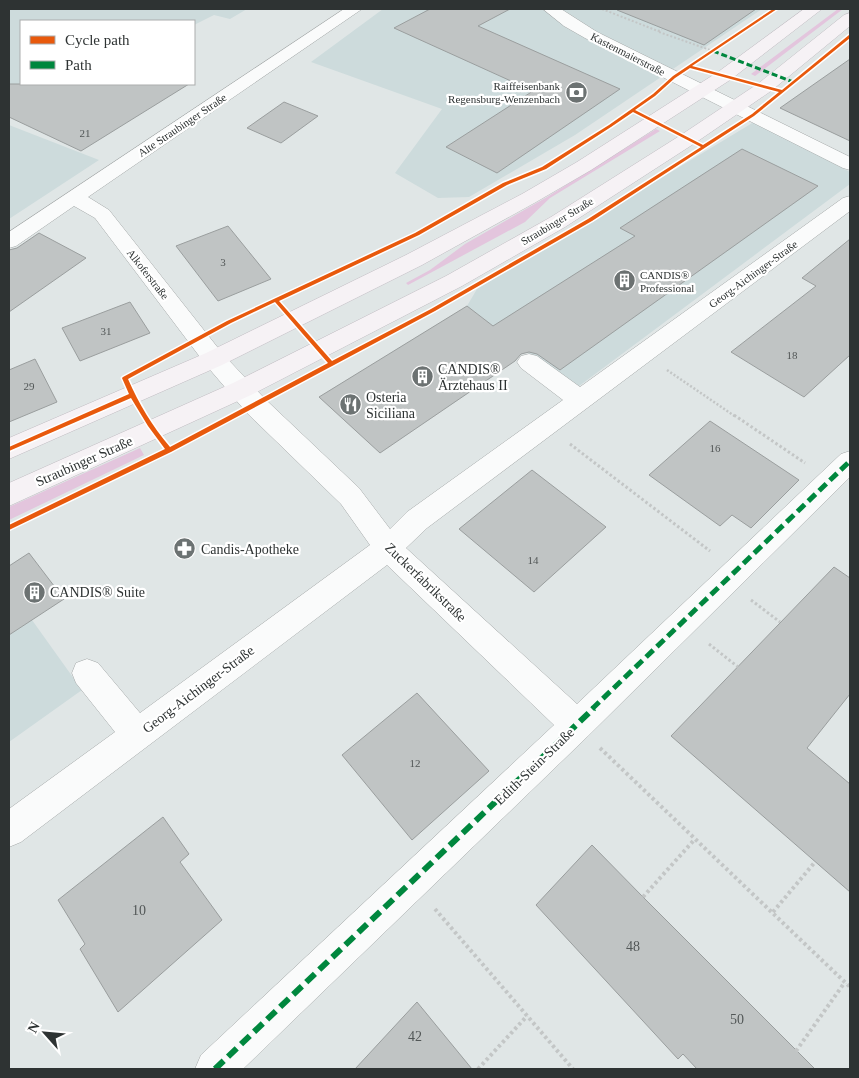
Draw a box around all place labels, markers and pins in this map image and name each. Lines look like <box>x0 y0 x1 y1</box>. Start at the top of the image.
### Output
place label: Raiffeisenbank Regensburg-Wenzenbach <box>448 80 560 105</box>
bank icon: Raiffeisenbank Regensburg-Wenzenbach <box>564 80 588 104</box>
building icon: CANDIS® Professional <box>612 269 636 293</box>
place label: CANDIS® Professional <box>640 269 694 294</box>
place label: CANDIS® Ärztehaus II <box>438 362 508 393</box>
building icon: CANDIS® Ärztehaus II <box>410 365 434 389</box>
place label: Osteria Siciliana <box>366 390 416 421</box>
restaurant icon: Osteria Siciliana <box>338 393 362 417</box>
pharmacy icon: Candis-Apotheke <box>173 537 197 561</box>
place label: Candis-Apotheke <box>201 542 299 557</box>
building icon: CANDIS® Suite <box>22 580 46 604</box>
place label: CANDIS® Suite <box>50 585 145 600</box>

